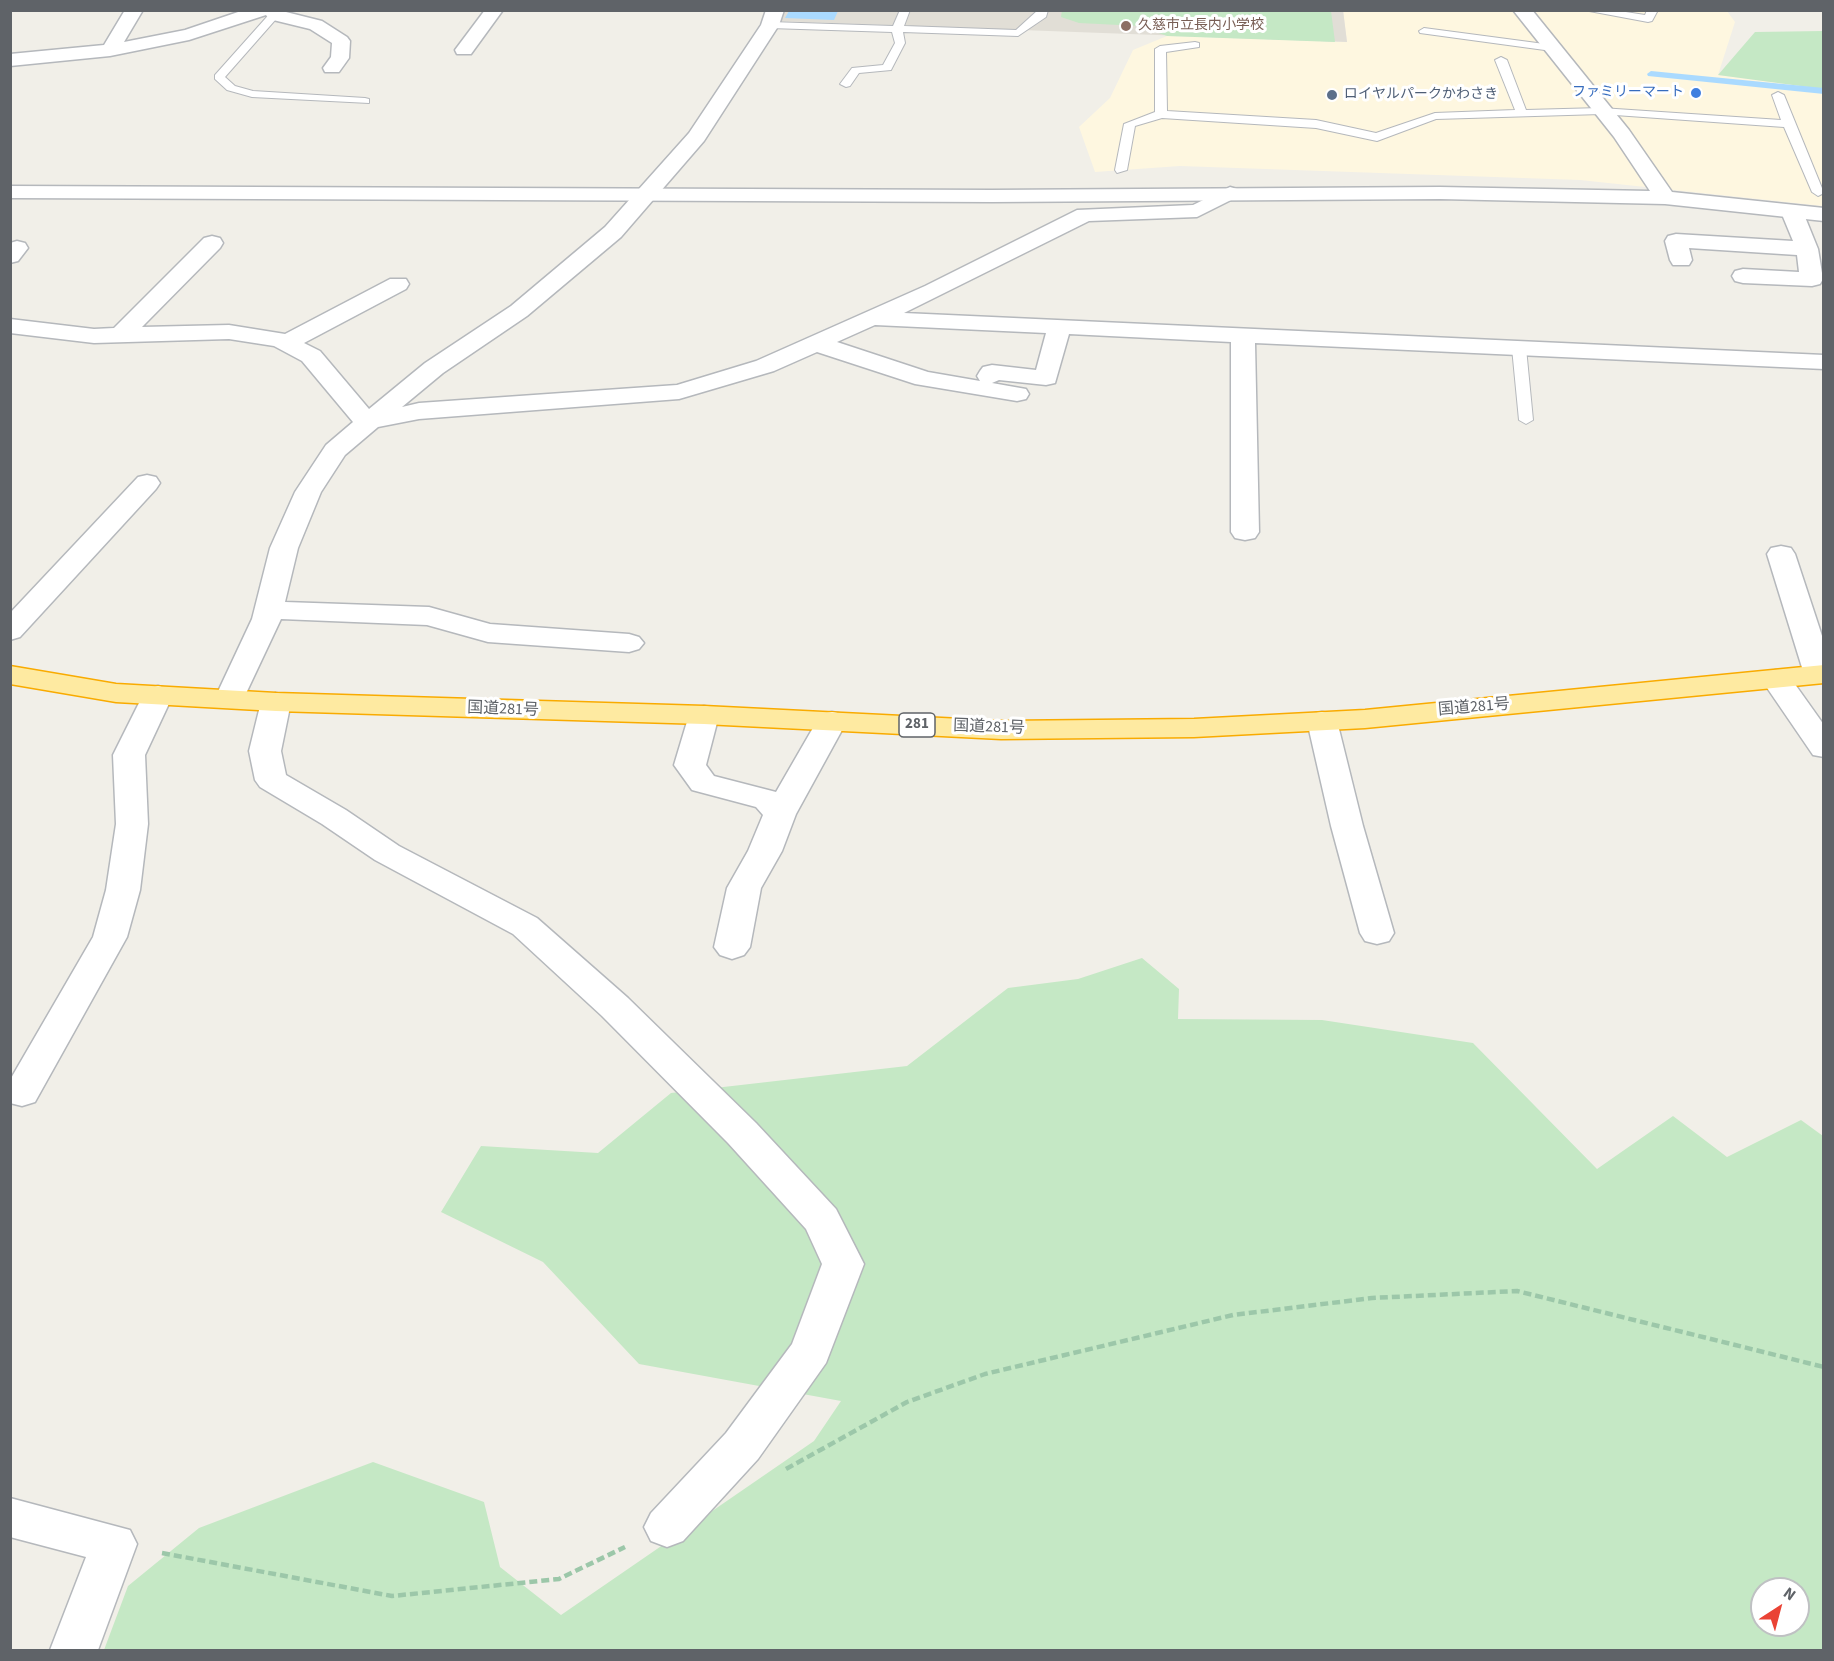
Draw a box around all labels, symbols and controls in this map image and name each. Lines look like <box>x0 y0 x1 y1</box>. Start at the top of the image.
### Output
place label: 久慈市立長内小学校 <box>1138 18 1264 34</box>
marker: 久慈市立長内小学校 <box>1119 19 1133 33</box>
place label: ファミリーマート <box>1572 85 1684 101</box>
marker: ファミリーマート <box>1689 86 1703 100</box>
place label: ロイヤルパークかわさき <box>1344 87 1498 103</box>
marker: ロイヤルパークかわさき <box>1325 88 1339 102</box>
street label: 国道281号 <box>1437 695 1511 721</box>
street label: 国道281号 <box>467 699 539 721</box>
road number: 281 <box>899 713 935 737</box>
street label: 国道281号 <box>953 717 1025 739</box>
north arrow <box>1750 1577 1810 1637</box>
text: N <box>1779 1582 1800 1606</box>

